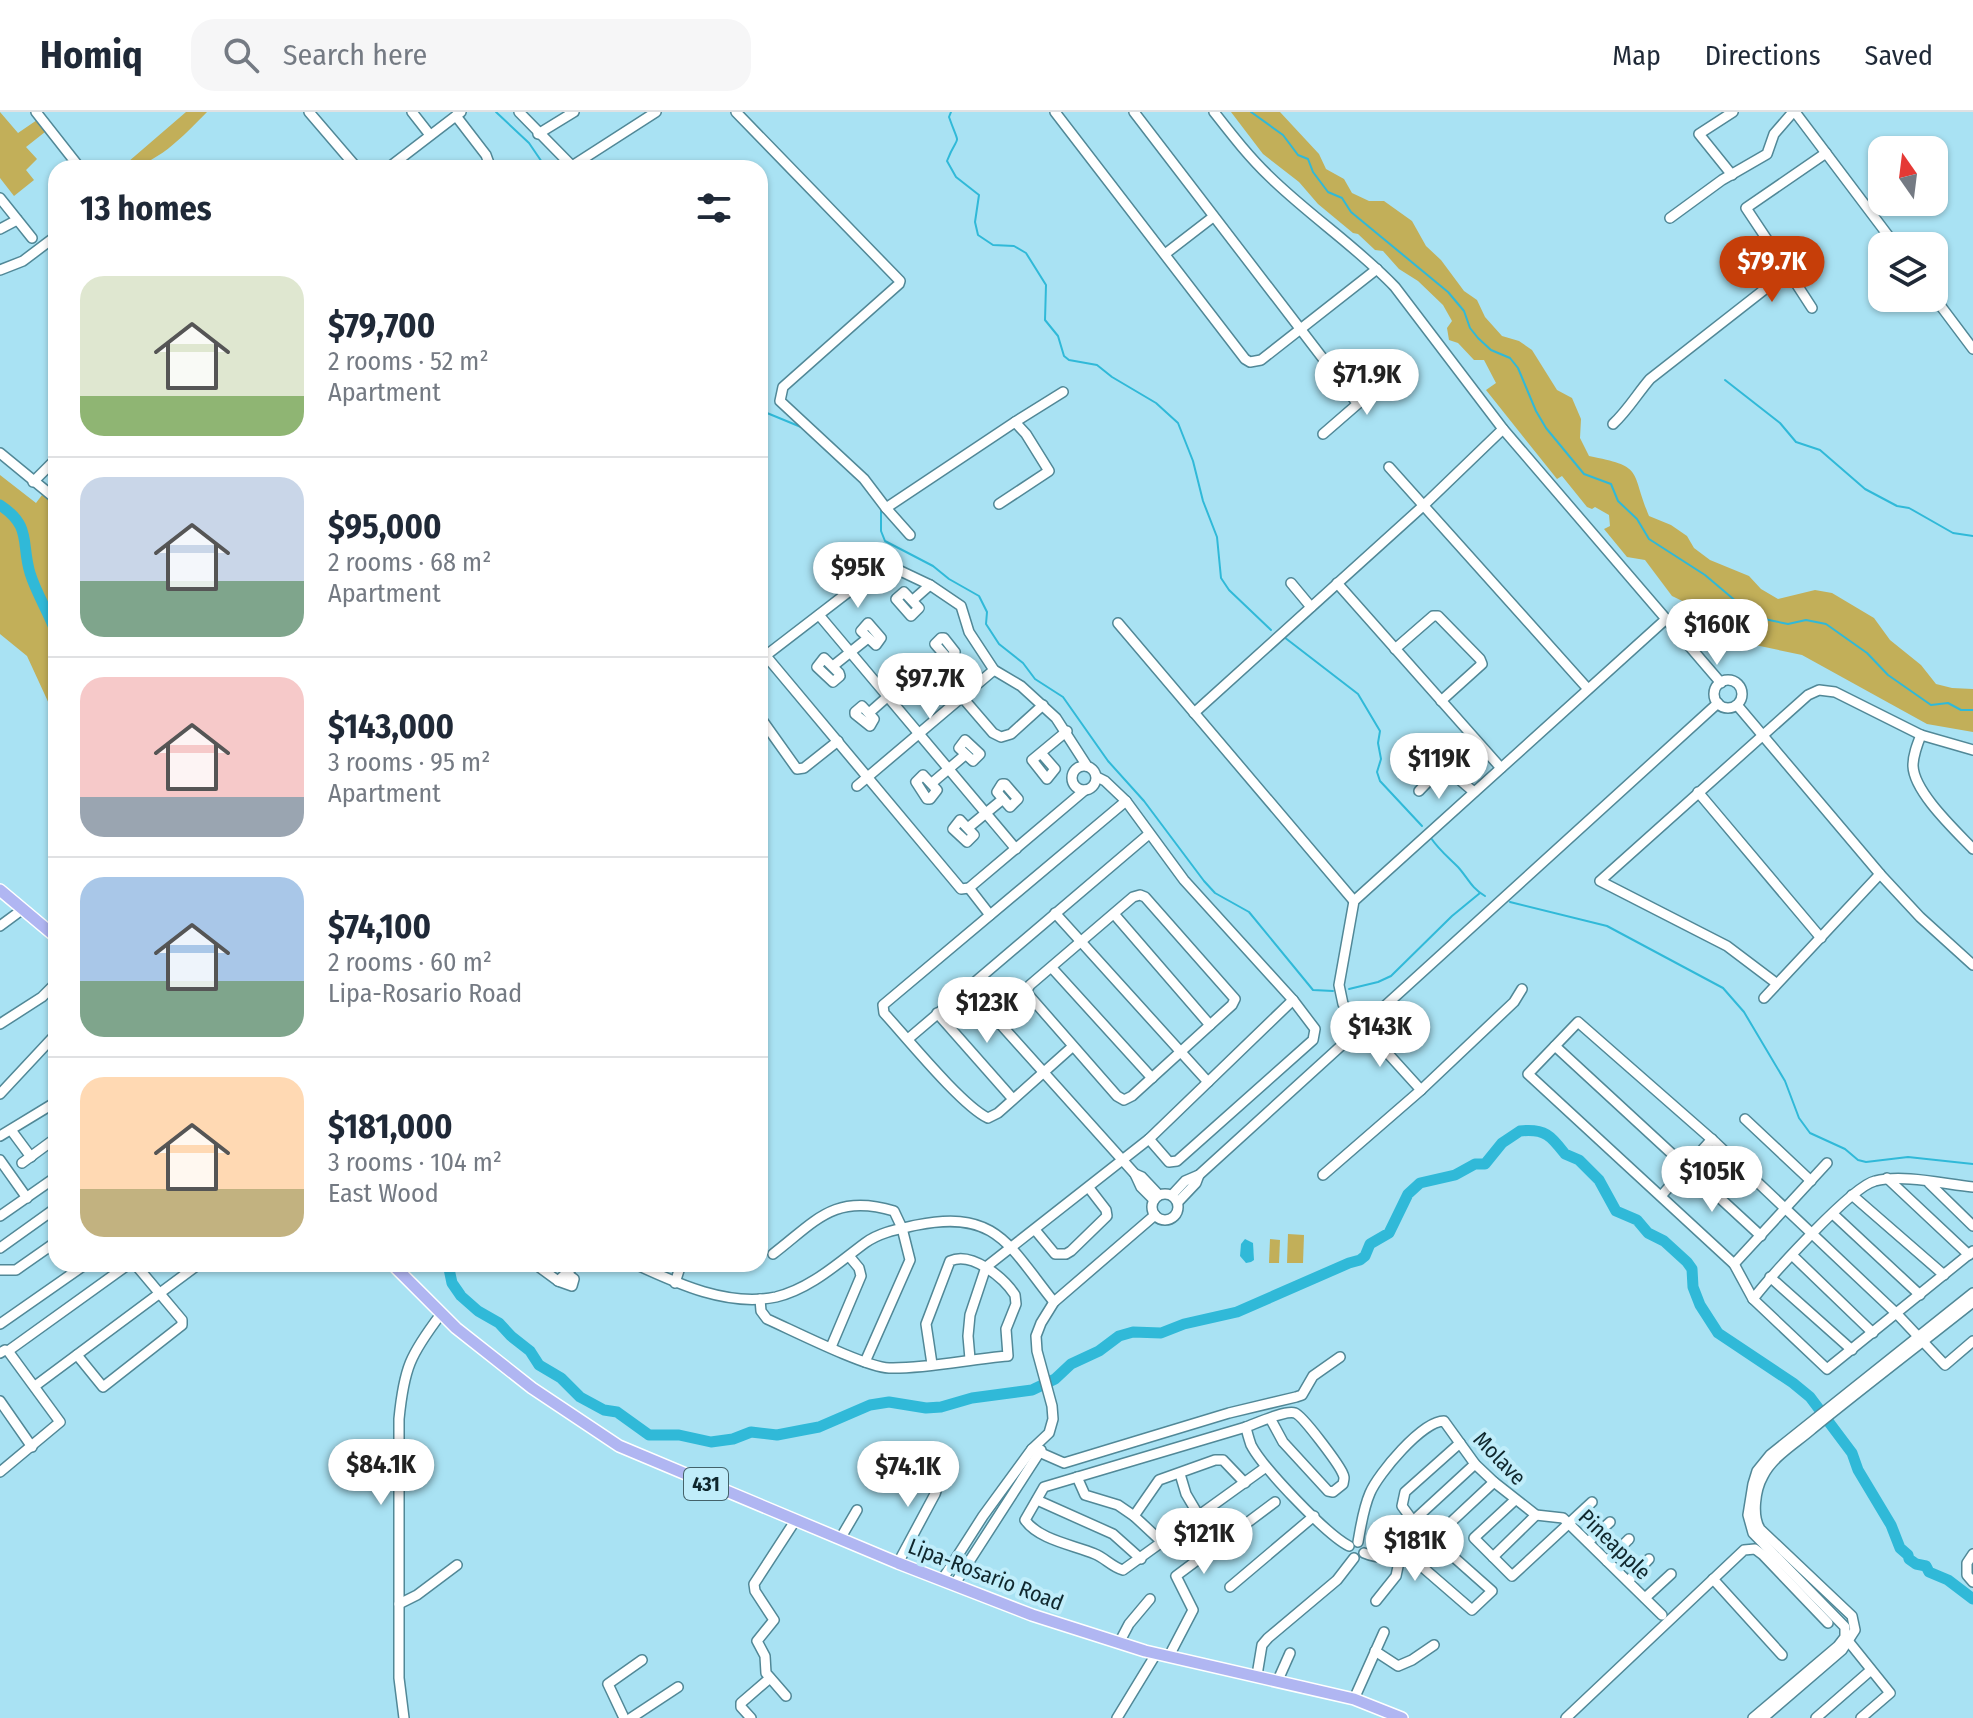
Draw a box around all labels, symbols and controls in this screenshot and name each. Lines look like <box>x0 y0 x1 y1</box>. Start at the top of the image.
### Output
search box <box>191 19 751 91</box>
text: Homiq <box>40 32 143 78</box>
icon: search <box>219 33 263 77</box>
text: Search here <box>283 37 427 73</box>
text: Map <box>1612 39 1661 72</box>
text: Directions <box>1705 39 1821 72</box>
text: Saved <box>1865 39 1933 72</box>
north arrow <box>1868 136 1948 216</box>
map controls <box>1868 136 1948 312</box>
icon: filters <box>692 186 736 230</box>
text: 13 homes <box>80 188 212 229</box>
button: layers <box>1868 232 1948 312</box>
pin: $79.7K <box>1707 236 1837 304</box>
text: $79.7K <box>1737 246 1807 277</box>
text: $79,700 <box>328 305 435 346</box>
icon: home <box>144 308 240 404</box>
text: 2 rooms · 52 m² <box>328 346 489 377</box>
pin: $71.9K <box>1302 349 1432 417</box>
text: $71.9K <box>1333 359 1401 390</box>
text: Apartment <box>328 377 441 408</box>
text: $95,000 <box>328 506 442 547</box>
icon: home <box>144 509 240 605</box>
pin: $95K <box>811 542 905 610</box>
text: 2 rooms · 68 m² <box>328 547 491 578</box>
text: $95K <box>831 552 885 583</box>
text: Apartment <box>328 578 441 609</box>
pin: $160K <box>1661 599 1773 667</box>
text: $160K <box>1684 609 1750 640</box>
pin: $97.7K <box>865 653 995 721</box>
text: $97.7K <box>896 663 964 694</box>
text: $143,000 <box>328 706 454 747</box>
icon: home <box>144 709 240 805</box>
pin: $119K <box>1383 733 1495 801</box>
text: $119K <box>1408 743 1470 774</box>
text: 3 rooms · 95 m² <box>328 747 490 778</box>
text: Apartment <box>328 778 441 809</box>
text: $74,100 <box>328 906 431 947</box>
icon: home <box>144 909 240 1005</box>
text: 2 rooms · 60 m² <box>328 947 492 978</box>
pin: $123K <box>931 977 1043 1045</box>
text: Lipa-Rosario Road <box>328 978 522 1009</box>
text: $123K <box>956 987 1018 1018</box>
pin: $143K <box>1324 1001 1436 1069</box>
text: $143K <box>1348 1011 1412 1042</box>
text: $181,000 <box>328 1106 453 1147</box>
icon: home <box>144 1109 240 1205</box>
pin: $105K <box>1656 1146 1768 1214</box>
text: 3 rooms · 104 m² <box>328 1147 502 1178</box>
text: $105K <box>1679 1156 1745 1187</box>
text: East Wood <box>328 1178 439 1209</box>
street label: Molave <box>1468 1426 1532 1491</box>
pin: $84.1K <box>316 1439 446 1507</box>
pin: $74.1K <box>843 1441 973 1509</box>
text: $84.1K <box>346 1449 416 1480</box>
text: $74.1K <box>875 1451 941 1482</box>
road number: 431 <box>684 1468 728 1500</box>
street label: Pineapple <box>1573 1503 1656 1585</box>
pin: $121K <box>1148 1508 1260 1576</box>
pin: $181K <box>1359 1515 1471 1583</box>
text: $121K <box>1174 1518 1234 1549</box>
text: $181K <box>1384 1525 1446 1556</box>
street label: Lipa-Rosario Road <box>904 1532 1067 1617</box>

